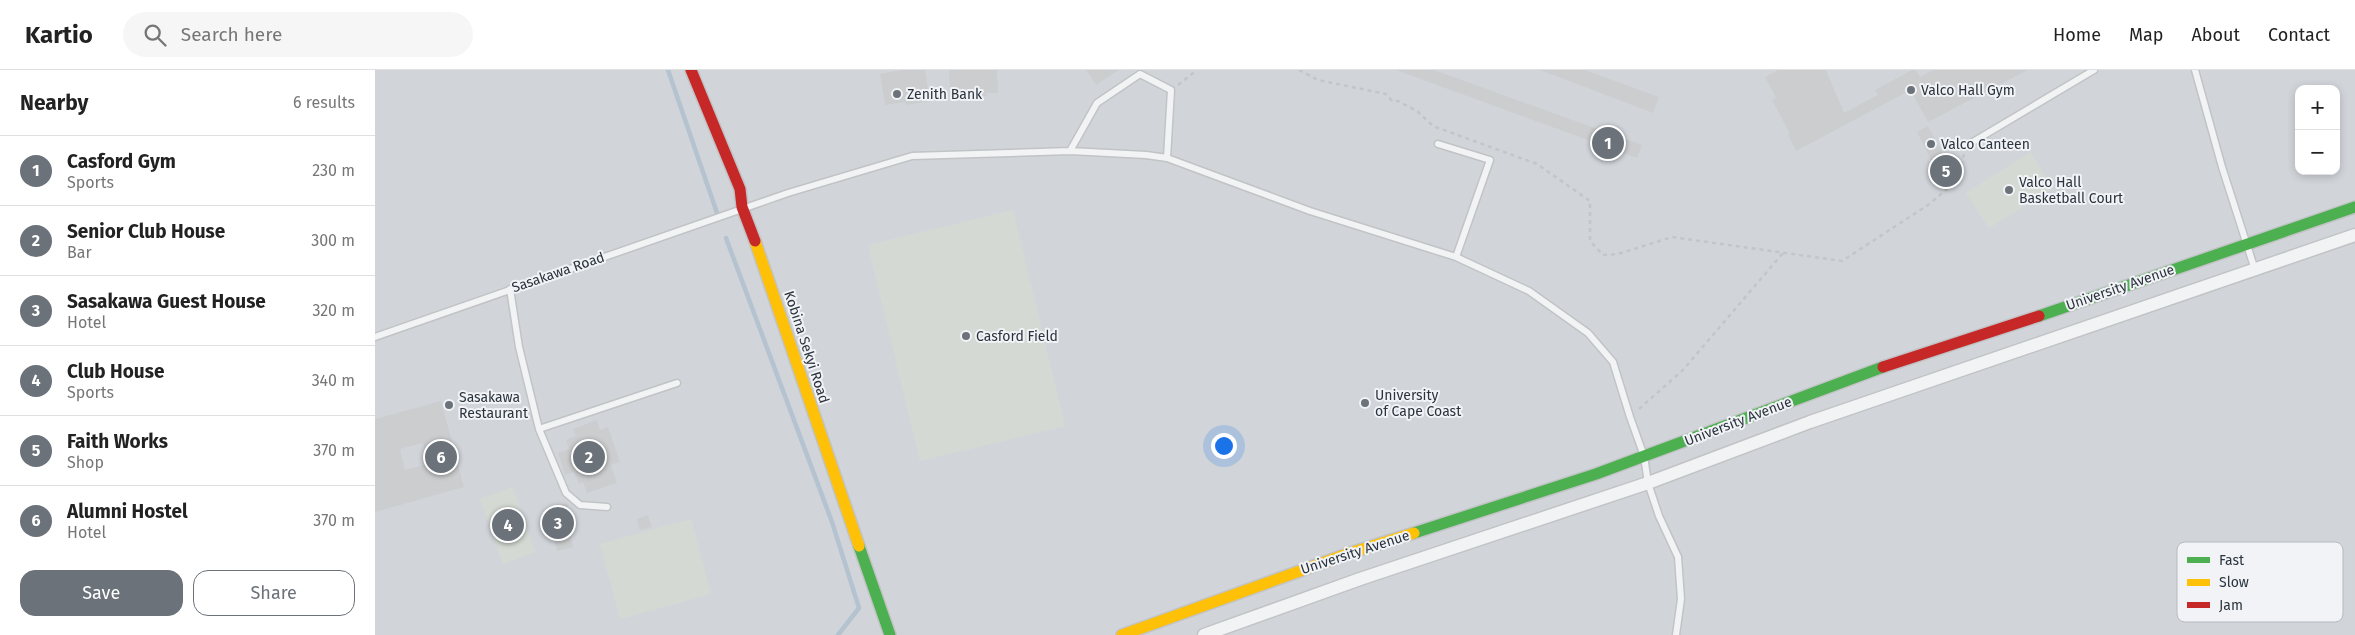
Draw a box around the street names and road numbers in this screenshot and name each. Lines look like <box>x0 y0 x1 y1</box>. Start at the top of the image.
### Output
street label: Sasakawa Road <box>509 249 607 296</box>
street label: University Avenue <box>2064 261 2177 314</box>
street label: Kobina Sekyi Road <box>780 289 833 406</box>
street label: University Avenue <box>1682 393 1794 450</box>
street label: University Avenue <box>1298 527 1412 578</box>

